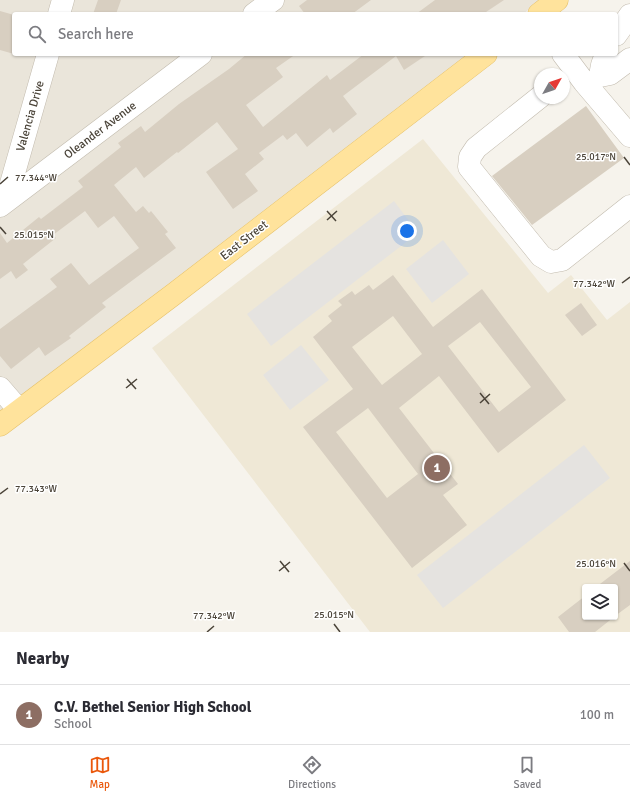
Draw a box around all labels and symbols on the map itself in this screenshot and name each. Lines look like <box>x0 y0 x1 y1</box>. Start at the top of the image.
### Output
north arrow <box>534 68 570 104</box>
street label: Valencia Drive <box>13 79 48 153</box>
street label: Oleander Avenue <box>61 98 140 163</box>
text: 25.017°N <box>576 151 616 163</box>
text: 77.344°W <box>15 172 57 184</box>
street label: East Street <box>218 217 271 264</box>
your location <box>397 221 417 241</box>
text: 25.015°N <box>14 229 54 241</box>
text: 77.342°W <box>573 278 615 290</box>
pin: 1 <box>424 453 450 483</box>
text: 77.343°W <box>15 483 57 495</box>
text: 25.016°N <box>576 558 616 570</box>
text: 25.015°N <box>314 609 354 621</box>
text: 77.342°W <box>193 610 235 622</box>

